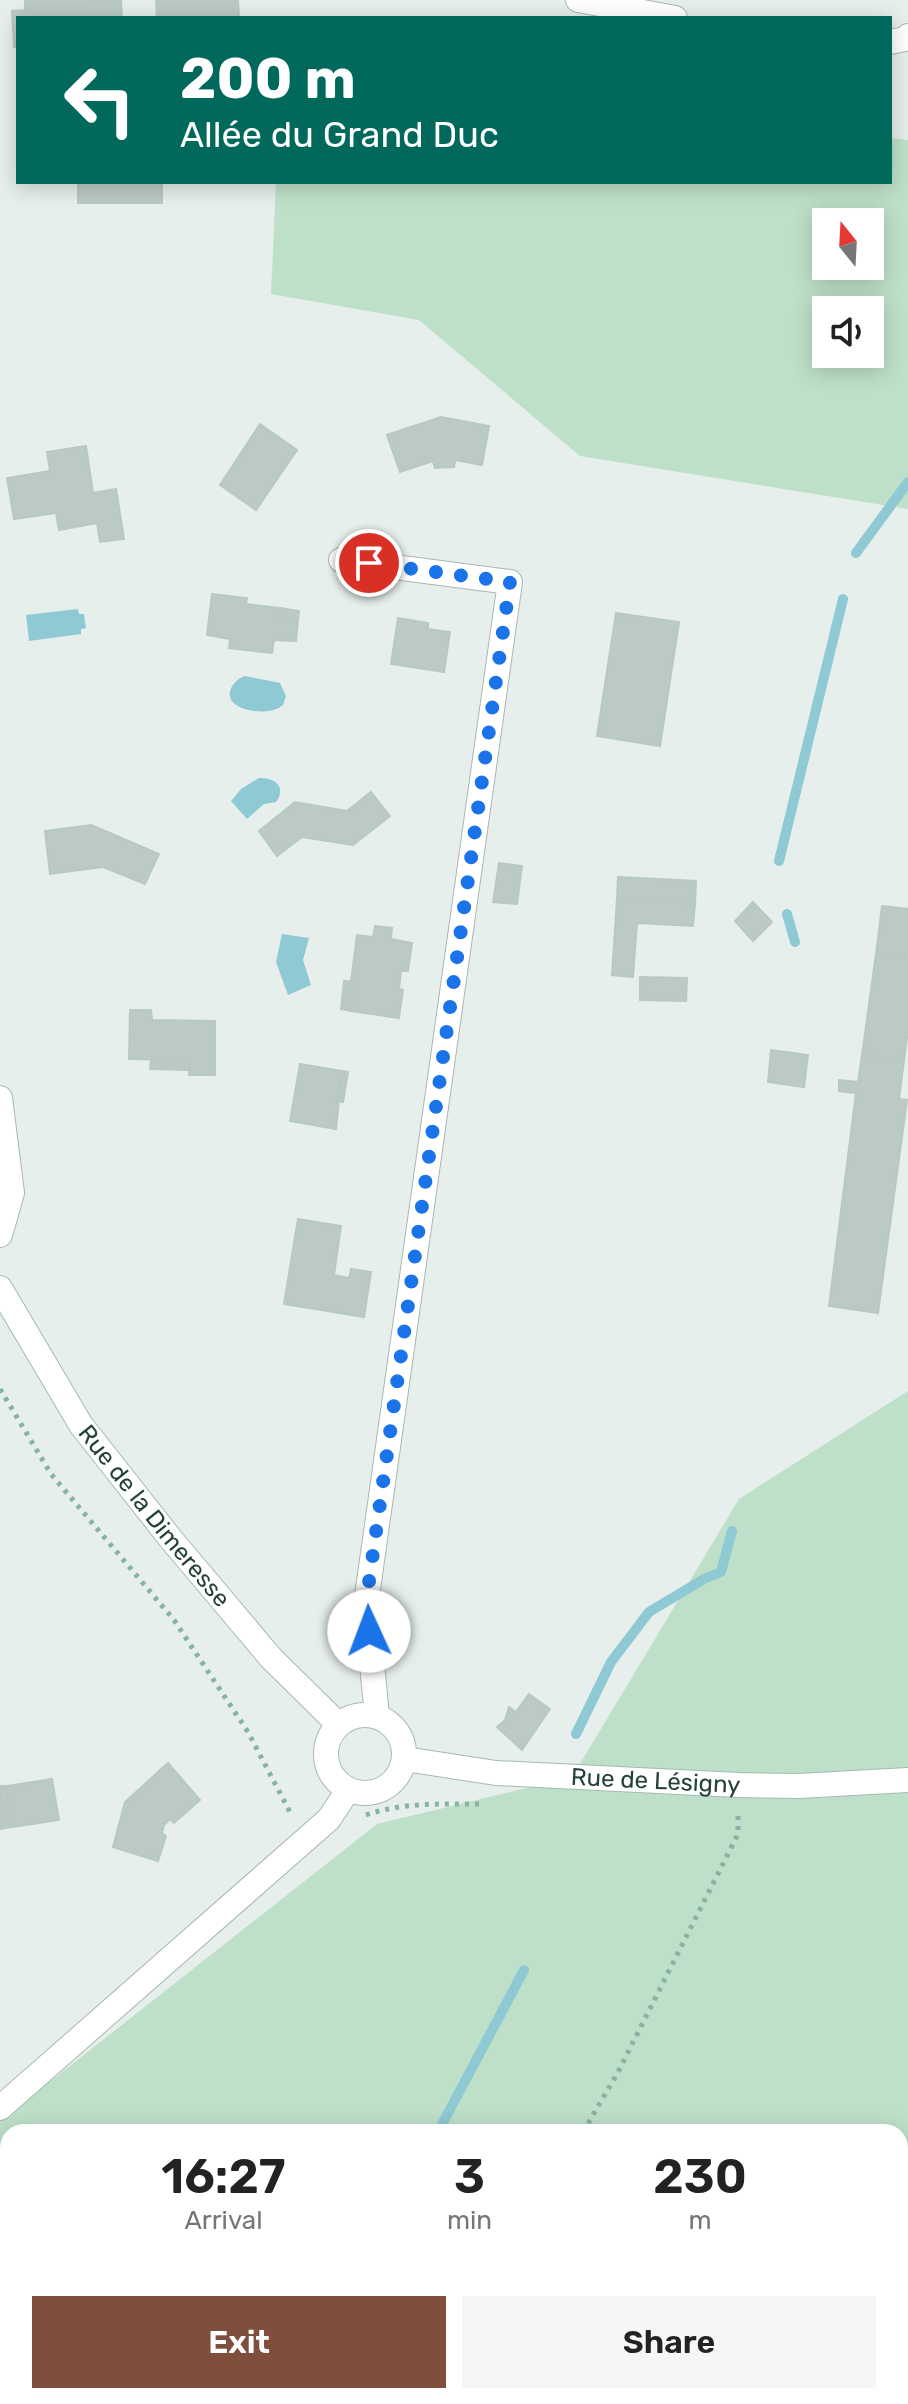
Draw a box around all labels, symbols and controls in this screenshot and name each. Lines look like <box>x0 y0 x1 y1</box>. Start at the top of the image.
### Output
text: 200 m <box>180 46 356 112</box>
icon: left <box>48 48 152 152</box>
text: Allée du Grand Duc <box>180 113 499 156</box>
north arrow <box>812 208 884 280</box>
map controls <box>812 208 884 368</box>
button: sound <box>812 296 884 368</box>
pin <box>335 529 403 597</box>
icon: arrive <box>347 541 391 585</box>
street label: Rue de la Dimeresse <box>73 1420 236 1613</box>
position arrow <box>327 1589 411 1673</box>
street label: Rue de Lésigny <box>570 1763 741 1799</box>
text: 16:27 <box>161 2148 286 2205</box>
text: 3 <box>454 2148 485 2205</box>
text: 230 <box>653 2148 747 2205</box>
text: Arrival <box>184 2205 262 2236</box>
text: min <box>447 2205 492 2236</box>
text: m <box>688 2205 712 2236</box>
button: Exit <box>32 2296 446 2388</box>
button: Share <box>462 2296 876 2388</box>

